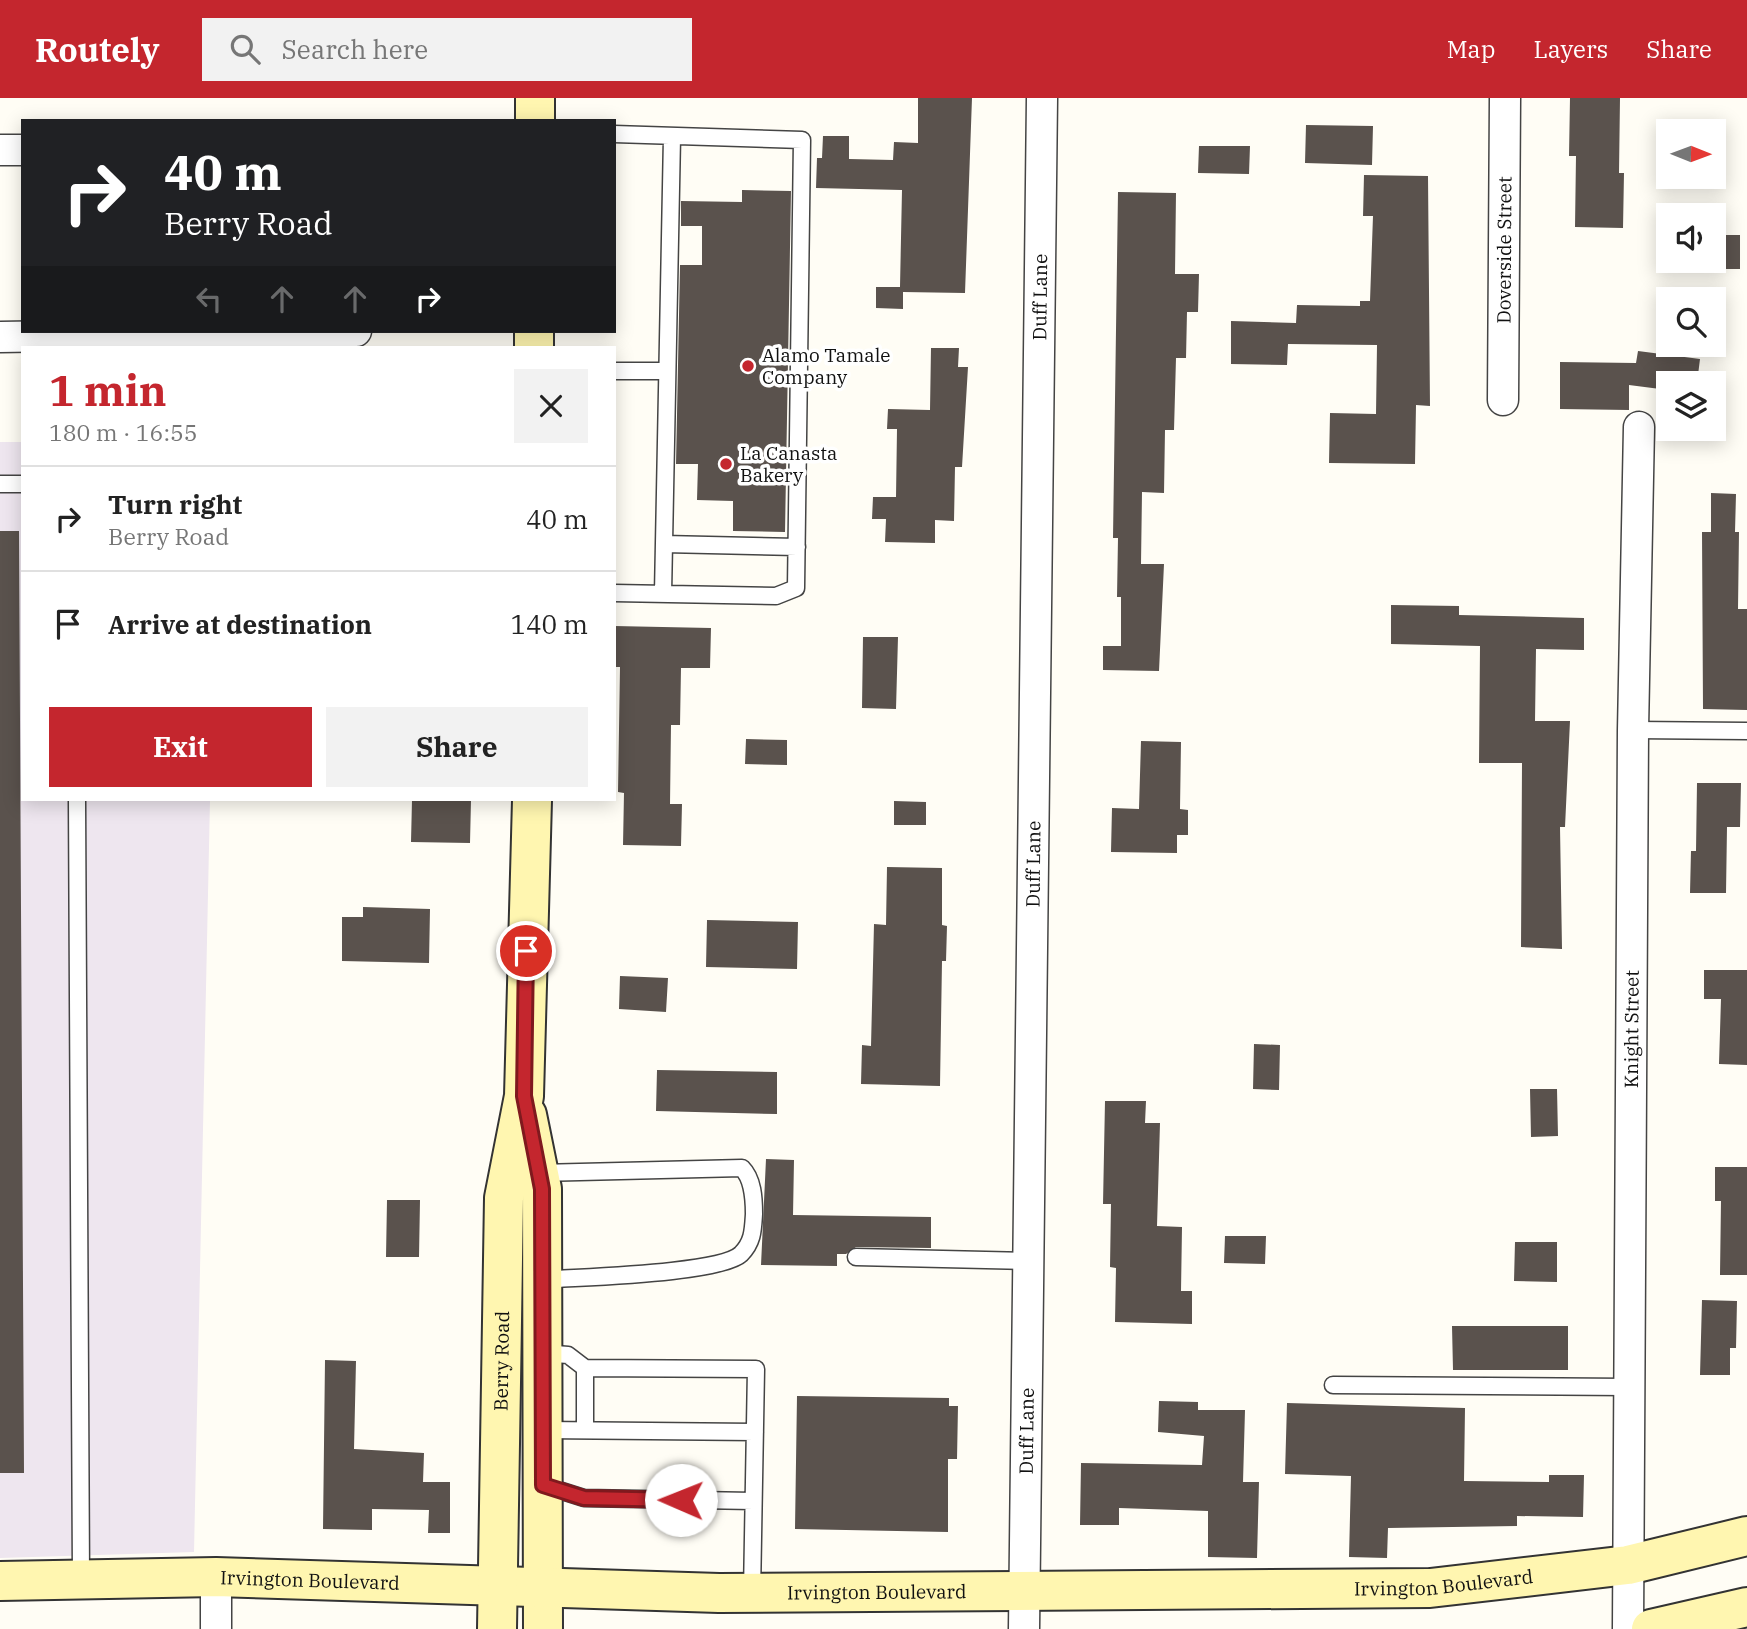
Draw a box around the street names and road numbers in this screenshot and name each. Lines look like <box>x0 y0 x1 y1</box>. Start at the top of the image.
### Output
street label: Doverside Street <box>1492 176 1516 324</box>
street label: Duff Lane <box>1027 254 1052 341</box>
street label: Duff Lane <box>1020 821 1046 908</box>
street label: Knight Street <box>1619 970 1644 1088</box>
street label: Berry Road <box>489 1311 514 1411</box>
street label: Duff Lane <box>1014 1388 1039 1474</box>
street label: Irvington Boulevard <box>1354 1564 1534 1601</box>
street label: Irvington Boulevard <box>220 1565 400 1595</box>
street label: Irvington Boulevard <box>787 1579 967 1605</box>

